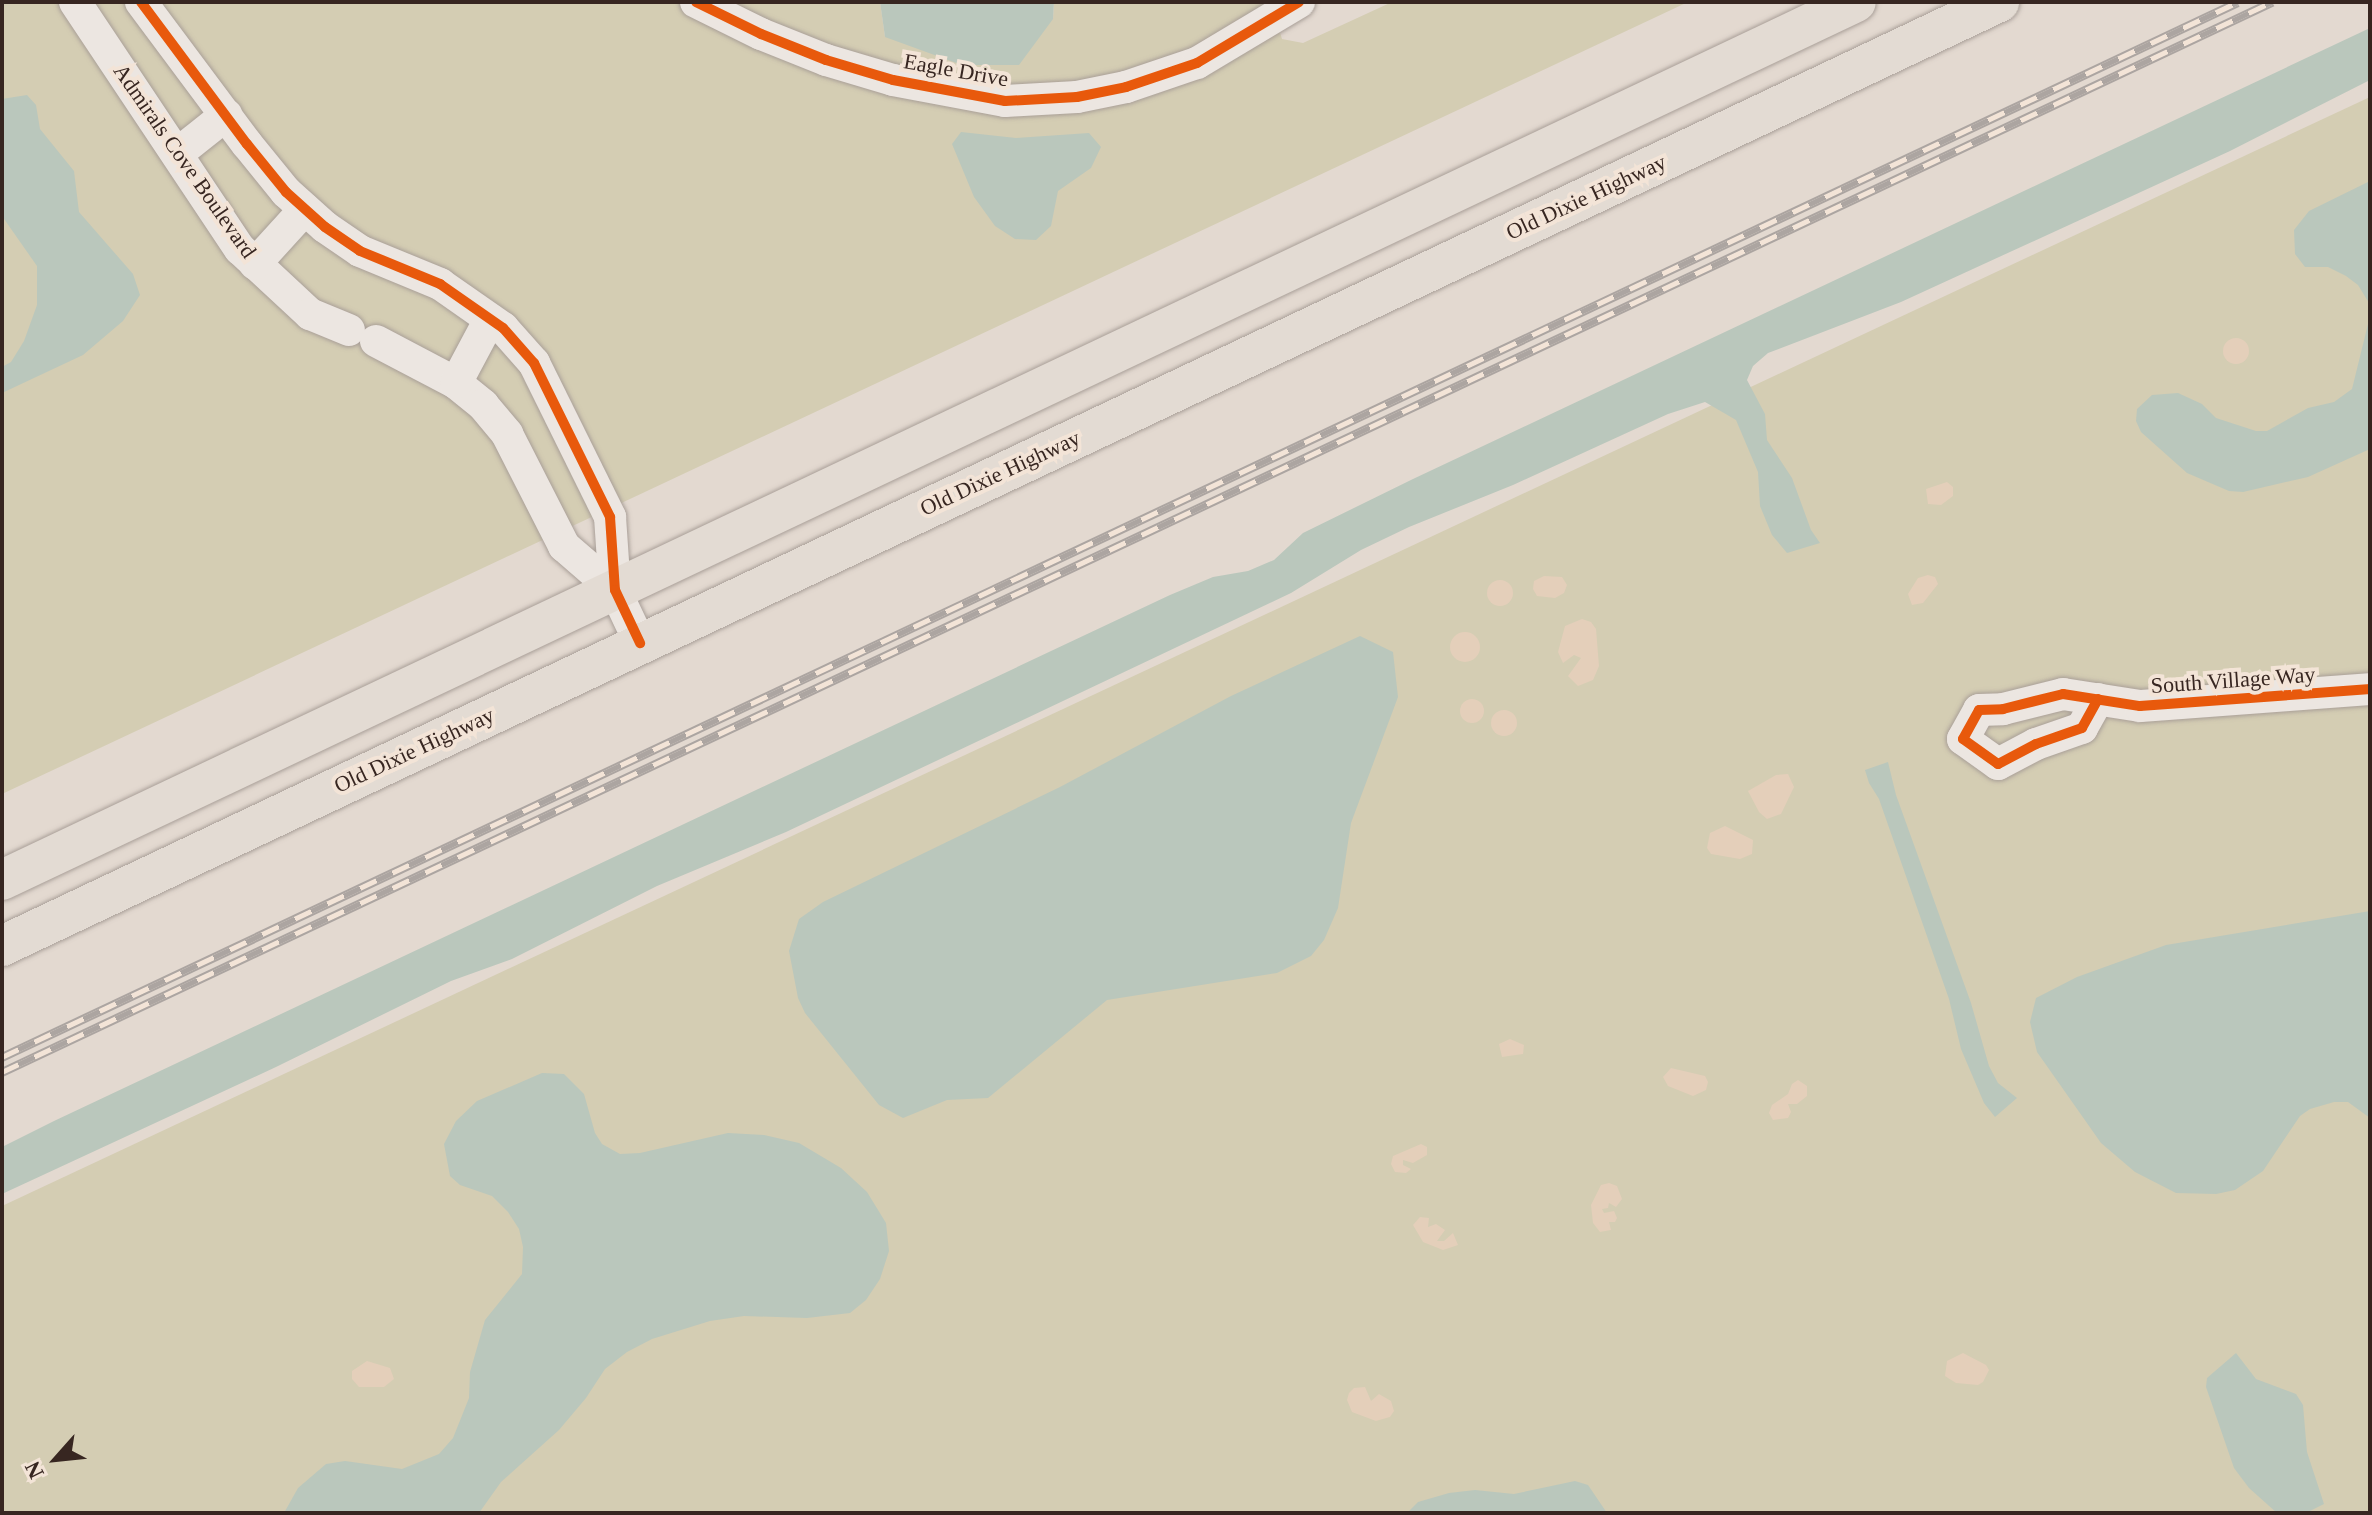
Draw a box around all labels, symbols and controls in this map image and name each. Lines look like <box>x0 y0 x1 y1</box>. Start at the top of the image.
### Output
street label: Eagle Drive <box>902 48 1010 92</box>
street label: Admirals Cove Boulevard <box>108 59 262 263</box>
street label: Old Dixie Highway <box>1502 148 1670 246</box>
street label: Old Dixie Highway <box>916 424 1084 522</box>
street label: South Village Way <box>2150 661 2316 699</box>
street label: Old Dixie Highway <box>330 701 498 799</box>
north arrow <box>16 1419 96 1499</box>
text: N <box>19 1457 49 1483</box>

